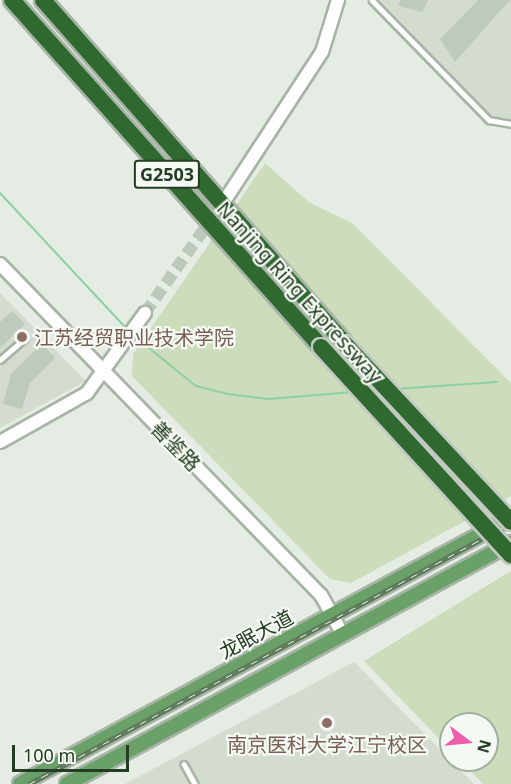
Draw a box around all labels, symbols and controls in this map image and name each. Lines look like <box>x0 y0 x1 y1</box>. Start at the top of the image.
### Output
road number: G2503 <box>132 159 201 189</box>
street label: Nanjing Ring Expressway <box>212 196 388 388</box>
place label: 江苏经贸职业技术学院 <box>34 325 234 349</box>
marker: 江苏经贸职业技术学院 <box>15 330 29 344</box>
street label: 善鉴路 <box>147 416 205 476</box>
street label: 龙眠大道 <box>215 605 297 663</box>
north arrow <box>439 712 499 772</box>
marker: 南京医科大学江宁校区 <box>320 716 334 730</box>
place label: 南京医科大学江宁校区 <box>227 732 427 756</box>
scale bar <box>15 733 132 771</box>
text: N <box>472 737 497 756</box>
text: 100 m <box>23 743 75 767</box>

